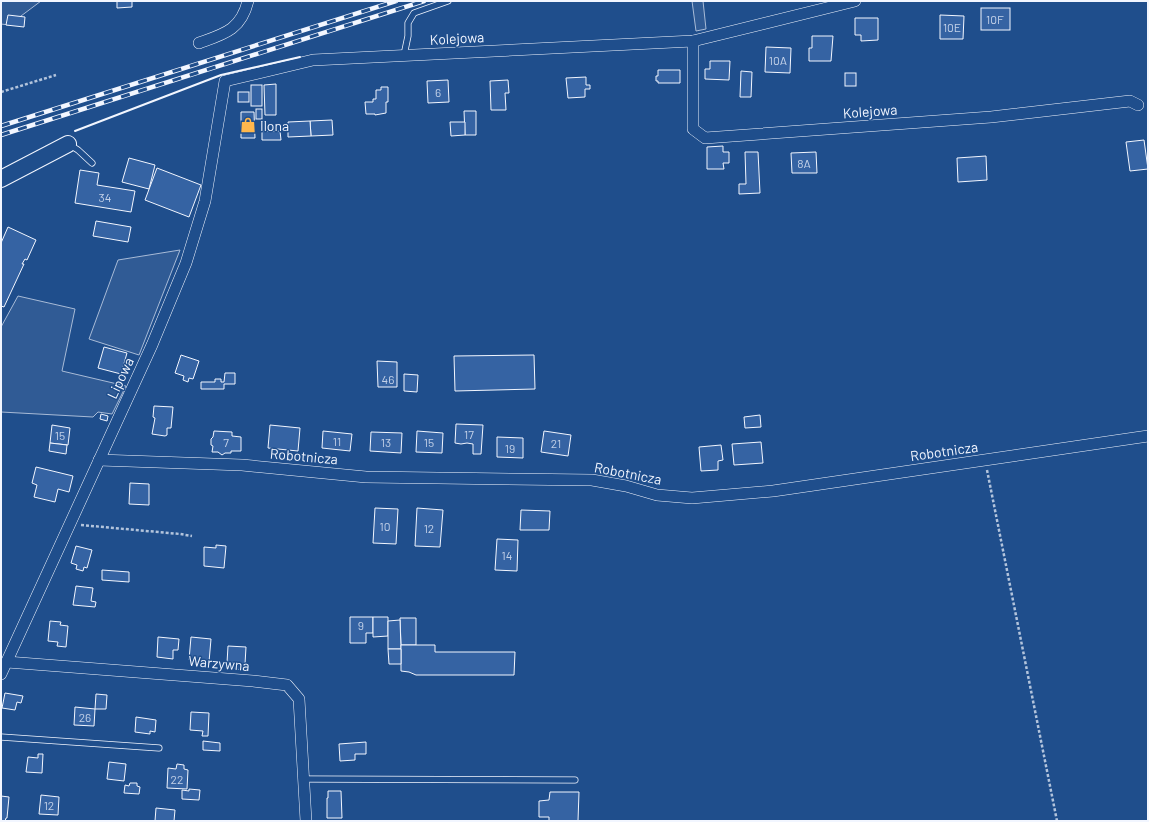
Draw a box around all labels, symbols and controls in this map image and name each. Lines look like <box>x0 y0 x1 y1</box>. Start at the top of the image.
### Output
house number: 10F <box>986 12 1004 26</box>
house number: 10E <box>943 20 961 34</box>
street label: Kolejowa <box>429 28 485 48</box>
house number: 10A <box>769 53 787 67</box>
house number: 6 <box>435 85 441 99</box>
street label: Kolejowa <box>842 101 898 121</box>
shop icon: Ilona <box>239 116 257 134</box>
place label: Ilona <box>260 117 289 134</box>
house number: 8A <box>797 156 811 170</box>
house number: 34 <box>99 190 111 204</box>
street label: Lipowa <box>103 355 137 401</box>
house number: 46 <box>382 372 394 386</box>
house number: 17 <box>464 427 474 441</box>
house number: 15 <box>55 428 65 442</box>
house number: 11 <box>333 434 341 448</box>
house number: 7 <box>223 435 229 449</box>
house number: 13 <box>381 435 391 449</box>
house number: 15 <box>424 435 434 449</box>
house number: 21 <box>551 436 561 450</box>
street label: Robotnicza <box>909 438 979 464</box>
house number: 19 <box>505 441 515 455</box>
street label: Robotnicza <box>269 445 339 467</box>
street label: Robotnicza <box>593 458 663 488</box>
house number: 10 <box>380 519 390 533</box>
house number: 12 <box>424 521 434 535</box>
house number: 14 <box>502 548 512 562</box>
house number: 9 <box>358 618 364 632</box>
street label: Warzywna <box>188 652 250 674</box>
house number: 26 <box>79 710 91 724</box>
house number: 22 <box>171 772 183 786</box>
house number: 12 <box>44 798 54 812</box>

